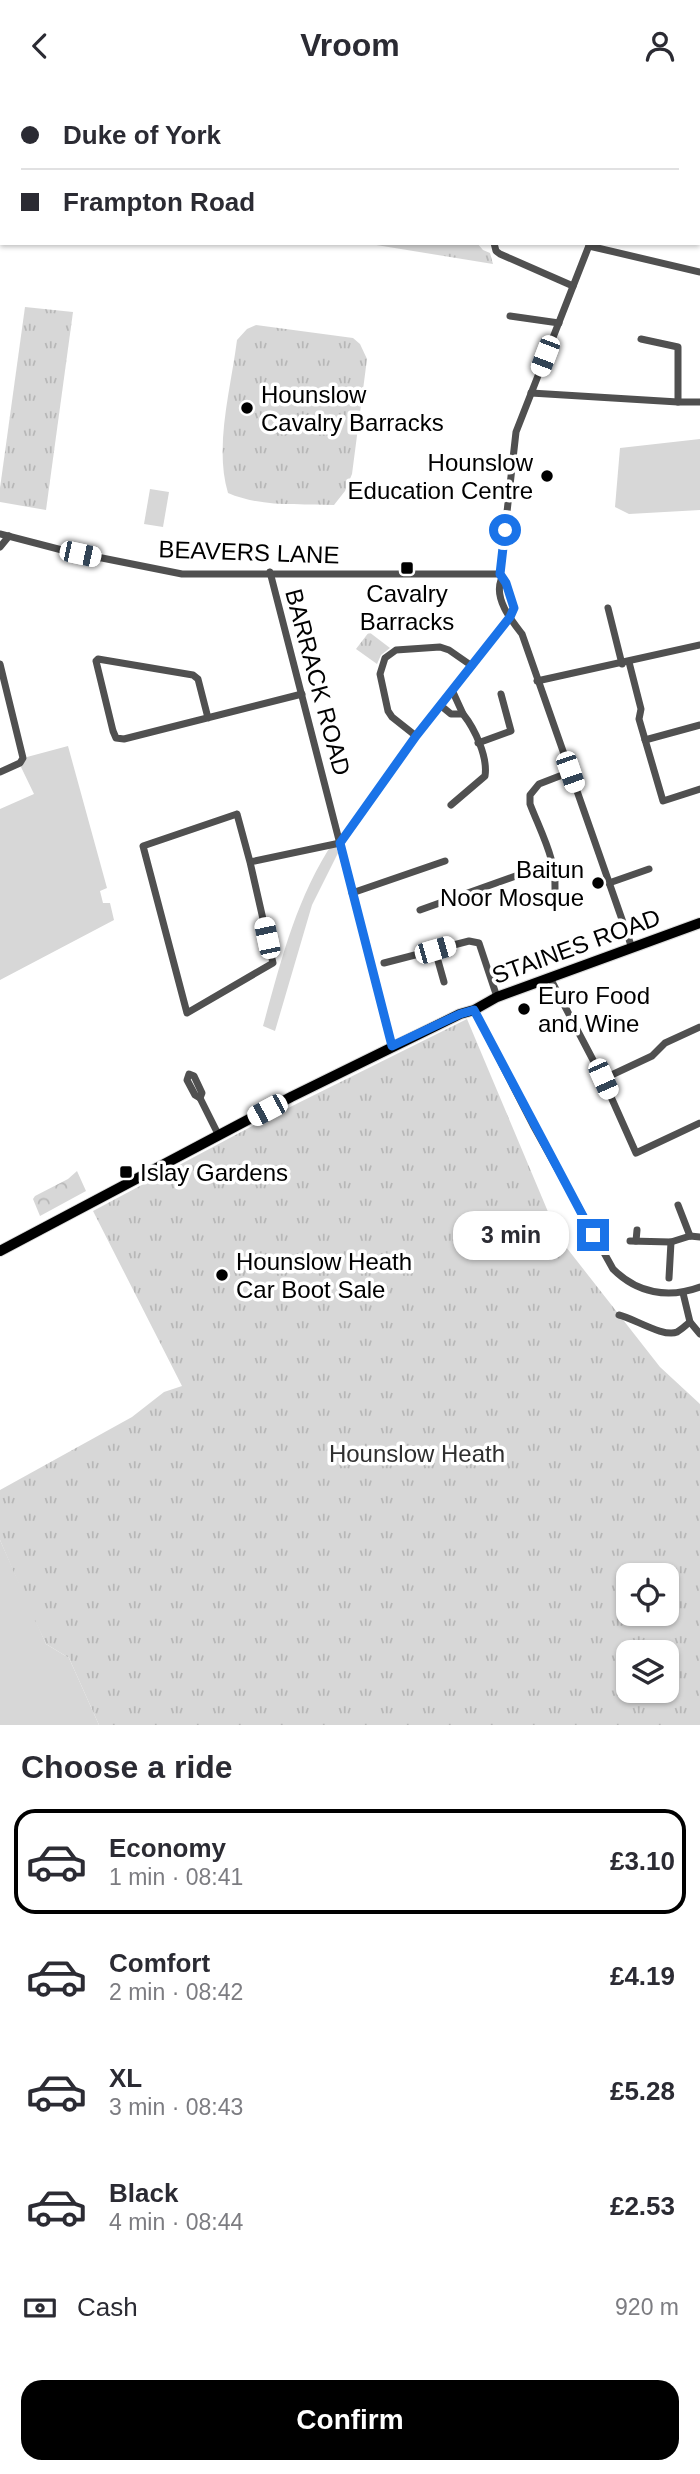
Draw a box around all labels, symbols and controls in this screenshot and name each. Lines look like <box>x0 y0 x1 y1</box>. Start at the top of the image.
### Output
icon: back <box>21 27 59 65</box>
text: Vroom <box>300 27 400 63</box>
icon: person <box>641 27 679 65</box>
text: Duke of York <box>63 120 221 150</box>
text: Frampton Road <box>63 187 255 217</box>
car <box>528 333 563 379</box>
place label: Hounslow Cavalry Barracks <box>261 381 444 436</box>
marker: Hounslow Cavalry Barracks <box>239 400 255 416</box>
place label: Hounslow Education Centre <box>348 449 534 504</box>
marker: Hounslow Education Centre <box>539 468 555 484</box>
route start <box>489 514 521 546</box>
street label: BEAVERS LANE <box>158 535 340 569</box>
car <box>58 539 103 569</box>
marker: Cavalry Barracks <box>399 560 415 576</box>
place label: Cavalry Barracks <box>360 580 454 635</box>
street label: BARRACK ROAD <box>280 586 356 778</box>
car <box>554 749 587 795</box>
place label: Baitun Noor Mosque <box>440 856 584 911</box>
marker: Baitun Noor Mosque <box>590 875 606 891</box>
street label: STAINES ROAD <box>488 903 664 989</box>
car <box>253 915 282 961</box>
car <box>412 934 459 966</box>
place label: Euro Food and Wine <box>538 982 650 1037</box>
marker: Euro Food and Wine <box>516 1001 532 1017</box>
car <box>585 1056 622 1102</box>
car <box>244 1091 291 1129</box>
place label: Islay Gardens <box>140 1159 288 1186</box>
marker: Islay Gardens <box>118 1164 134 1180</box>
callout: 3 min <box>453 1211 568 1259</box>
route end <box>577 1219 609 1251</box>
text: 3 min <box>481 1222 541 1248</box>
place label: Hounslow Heath Car Boot Sale <box>236 1248 412 1303</box>
marker: Hounslow Heath Car Boot Sale <box>214 1267 230 1283</box>
park label: Hounslow Heath <box>329 1440 505 1467</box>
map controls <box>616 1563 679 1703</box>
button: locate <box>616 1563 679 1626</box>
button: layers <box>616 1640 679 1703</box>
text: Choose a ride <box>21 1749 233 1785</box>
icon: car <box>25 1830 88 1893</box>
text: Economy <box>109 1833 226 1863</box>
text: £3.10 <box>610 1846 675 1876</box>
text: 1 min · 08:41 <box>109 1864 243 1890</box>
icon: car <box>25 1945 88 2008</box>
text: Comfort <box>109 1948 210 1978</box>
text: £4.19 <box>610 1961 675 1991</box>
text: 2 min · 08:42 <box>109 1979 243 2005</box>
icon: car <box>25 2060 88 2123</box>
text: XL <box>109 2063 142 2093</box>
text: £5.28 <box>610 2076 675 2106</box>
text: 3 min · 08:43 <box>109 2094 243 2120</box>
icon: car <box>25 2175 88 2238</box>
text: Black <box>109 2178 178 2208</box>
text: £2.53 <box>610 2191 675 2221</box>
text: 4 min · 08:44 <box>109 2209 243 2235</box>
icon: cash <box>21 2289 59 2327</box>
text: Cash <box>77 2292 138 2322</box>
text: 920 m <box>615 2294 679 2320</box>
button: Confirm <box>21 2380 679 2460</box>

